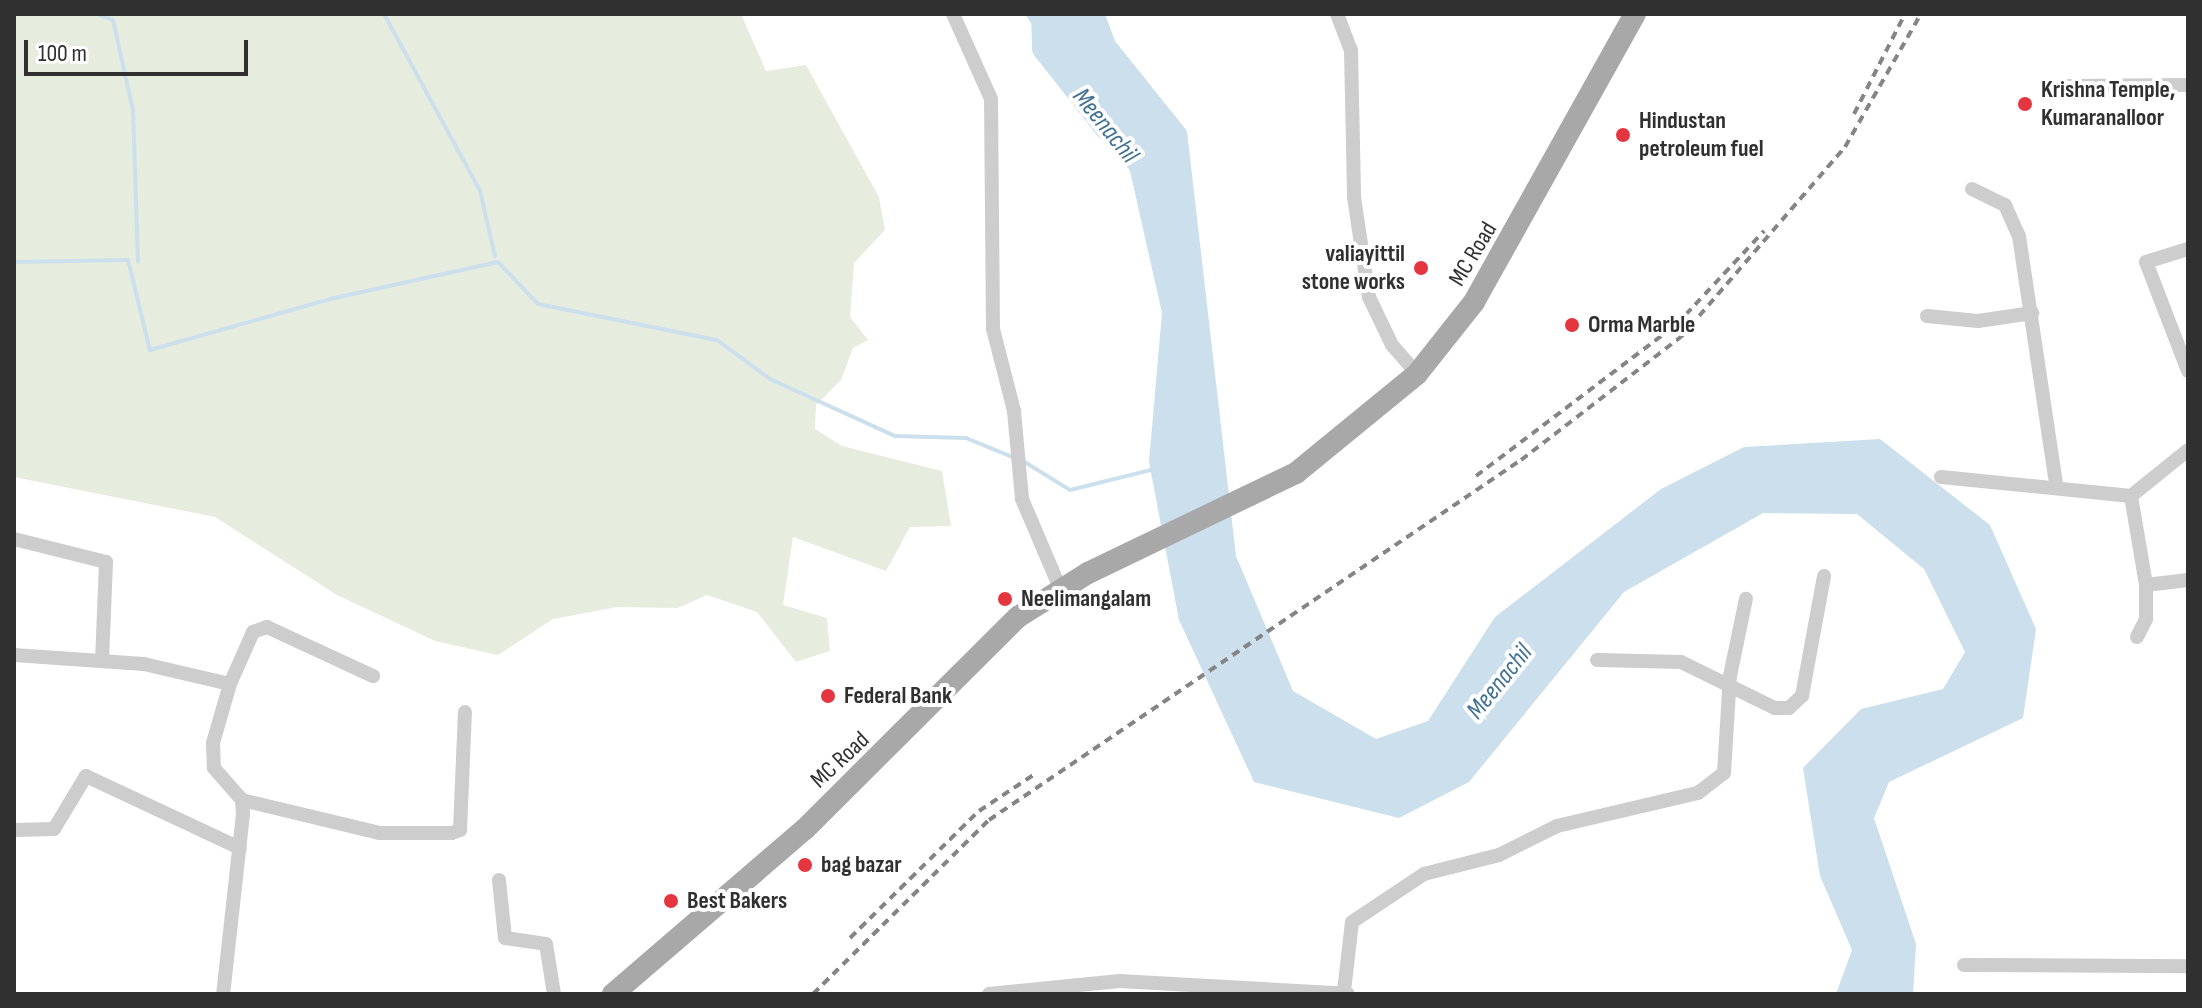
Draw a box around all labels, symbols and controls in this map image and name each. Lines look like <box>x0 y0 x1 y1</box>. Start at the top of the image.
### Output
scale bar <box>28 24 252 74</box>
text: 100 m <box>38 39 87 68</box>
place label: Krishna Temple, Kumaranalloor <box>2041 76 2175 132</box>
water label: Meenachil <box>1065 82 1145 170</box>
marker: Krishna Temple, Kumaranalloor <box>2016 95 2034 113</box>
place label: Hindustan petroleum fuel <box>1639 107 1764 163</box>
marker: Hindustan petroleum fuel <box>1614 126 1632 144</box>
street label: MC Road <box>1443 217 1503 291</box>
place label: valiayittil stone works <box>1302 240 1405 296</box>
marker: valiayittil stone works <box>1412 259 1430 277</box>
place label: Orma Marble <box>1588 311 1695 339</box>
marker: Orma Marble <box>1563 316 1581 334</box>
place label: Neelimangalam <box>1021 585 1151 613</box>
marker: Neelimangalam <box>996 590 1014 608</box>
water label: Meenachil <box>1460 638 1540 726</box>
place label: Federal Bank <box>844 682 952 710</box>
marker: Federal Bank <box>819 687 837 705</box>
street label: MC Road <box>805 726 875 794</box>
place label: bag bazar <box>821 851 902 879</box>
marker: bag bazar <box>796 856 814 874</box>
place label: Best Bakers <box>687 887 787 915</box>
marker: Best Bakers <box>662 892 680 910</box>

